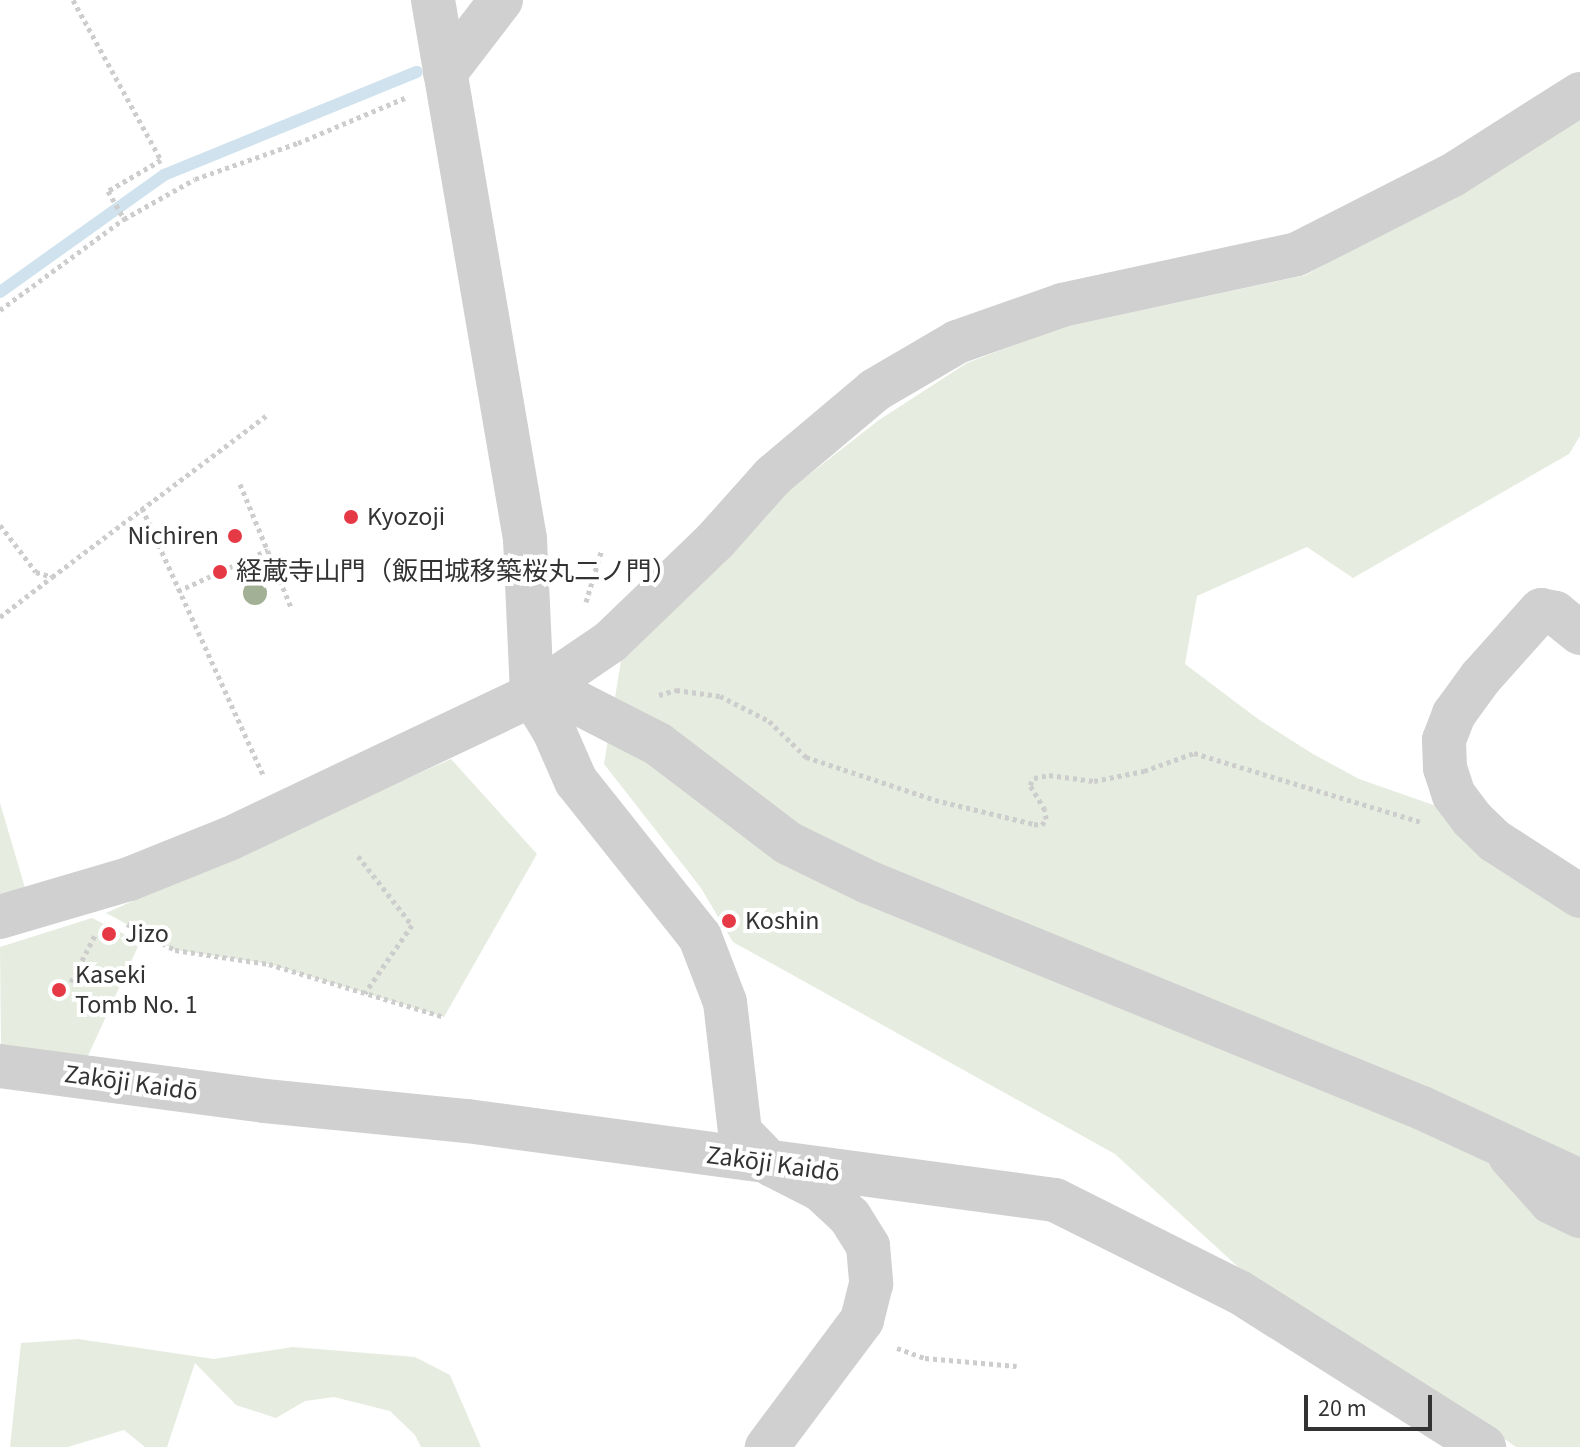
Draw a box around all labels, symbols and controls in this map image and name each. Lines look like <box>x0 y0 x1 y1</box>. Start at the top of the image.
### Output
place label: Kyozoji <box>367 501 445 533</box>
marker: Kyozoji <box>342 508 360 526</box>
place label: Nichiren <box>128 520 219 552</box>
marker: Nichiren <box>226 527 244 545</box>
place label: 経蔵寺山門（飯田城移築桜丸二ノ門） <box>236 556 678 588</box>
marker: 経蔵寺山門（飯田城移築桜丸二ノ門） <box>211 563 229 581</box>
place label: Koshin <box>745 905 820 937</box>
marker: Koshin <box>720 912 738 930</box>
place label: Jizo <box>125 918 169 950</box>
marker: Jizo <box>100 925 118 943</box>
place label: Kaseki Tomb No. 1 <box>75 959 198 1020</box>
marker: Kaseki Tomb No. 1 <box>50 981 68 999</box>
street label: Zakōji Kaidō <box>62 1058 200 1108</box>
street label: Zakōji Kaidō <box>704 1139 842 1189</box>
scale bar <box>1308 1379 1436 1429</box>
text: 20 m <box>1318 1391 1367 1426</box>

